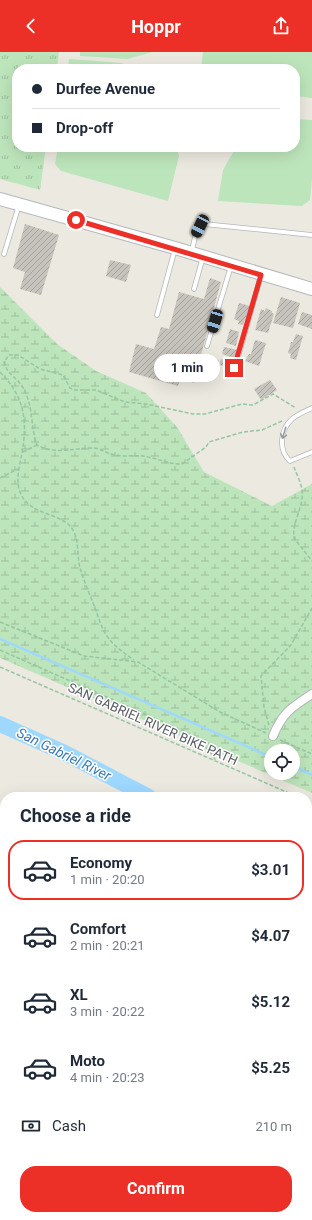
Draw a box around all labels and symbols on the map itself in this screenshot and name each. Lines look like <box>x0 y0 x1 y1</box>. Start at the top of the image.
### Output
route start <box>67 211 85 229</box>
car <box>189 213 211 239</box>
car <box>206 308 224 334</box>
callout: 1 min <box>154 354 220 382</box>
route end <box>225 359 243 377</box>
one-way arrow <box>280 426 287 439</box>
street label: SAN GABRIEL RIVER BIKE PATH <box>66 680 240 768</box>
water label: San Gabriel River <box>14 724 114 784</box>

